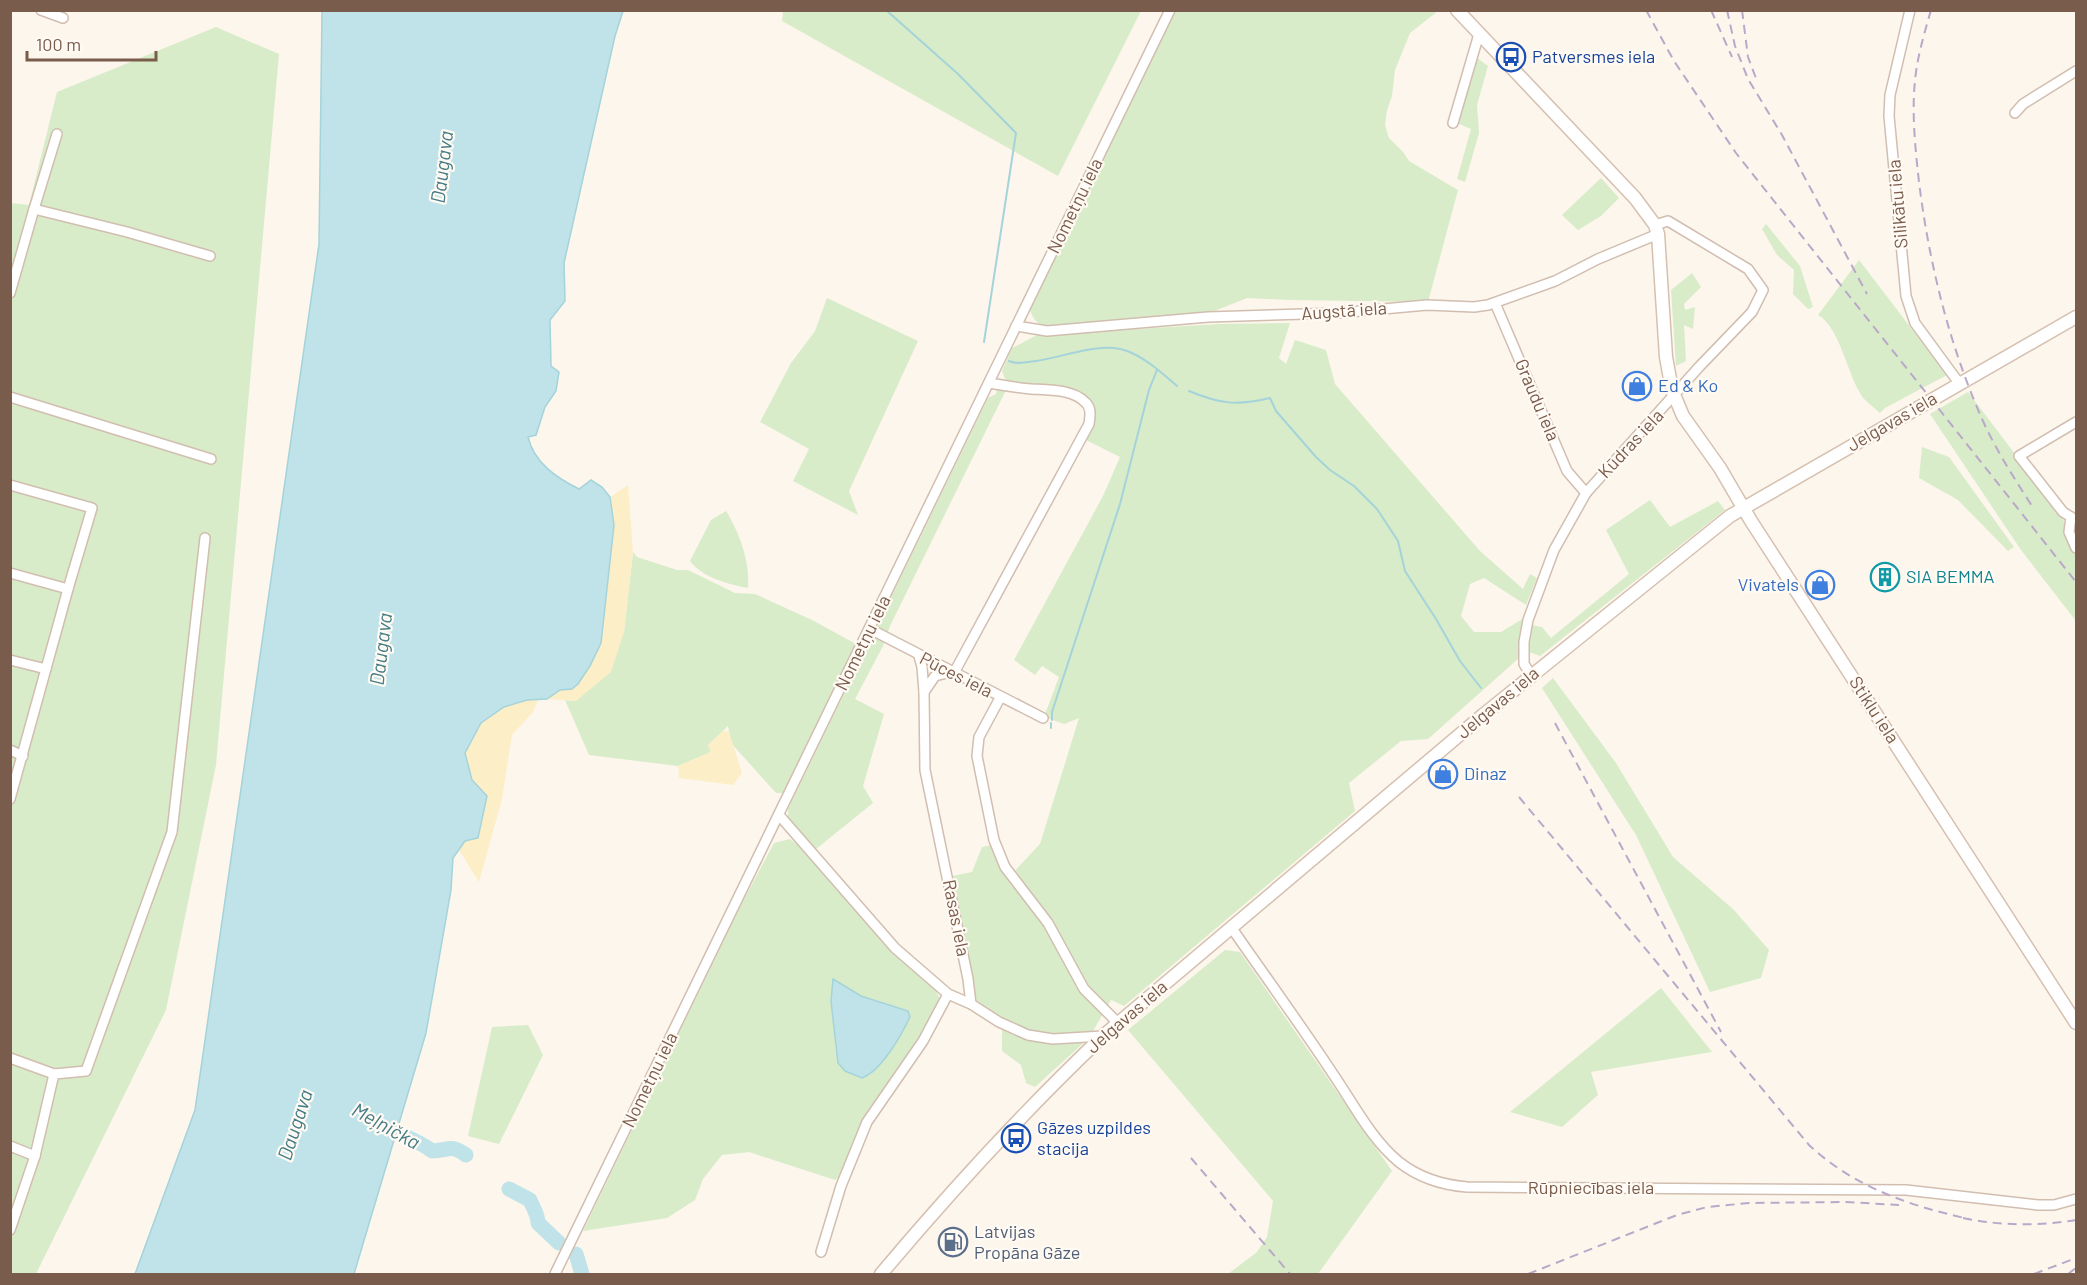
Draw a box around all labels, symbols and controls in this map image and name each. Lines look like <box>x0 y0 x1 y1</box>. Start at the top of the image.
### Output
scale bar <box>27 24 156 62</box>
text: 100 m <box>36 33 81 55</box>
bus stop icon: Patversmes iela <box>1495 41 1527 73</box>
place label: Patversmes iela <box>1532 45 1655 67</box>
water label: Daugava <box>425 129 457 205</box>
street label: Nometņu iela <box>1042 154 1107 257</box>
street label: Silikātu iela <box>1882 159 1912 249</box>
street label: Augstā iela <box>1300 296 1387 324</box>
street label: Graudu iela <box>1511 355 1565 444</box>
shop icon: Ed & Ko <box>1621 370 1653 402</box>
place label: Ed & Ko <box>1658 374 1718 396</box>
street label: Jelgavas iela <box>1843 387 1940 456</box>
street label: Kūdras iela <box>1593 404 1668 482</box>
building icon: SIA BEMMA <box>1869 561 1901 593</box>
place label: SIA BEMMA <box>1906 565 1995 587</box>
shop icon: Vivatels <box>1804 569 1836 601</box>
place label: Vivatels <box>1738 573 1799 595</box>
street label: Nometņu iela <box>830 591 895 694</box>
water label: Daugava <box>364 611 396 687</box>
street label: Pūces iela <box>916 646 997 702</box>
street label: Jelgavas iela <box>1452 662 1543 743</box>
street label: Stiklu iela <box>1845 672 1905 747</box>
shop icon: Dinaz <box>1427 758 1459 790</box>
place label: Dinaz <box>1464 762 1507 784</box>
street label: Rasas iela <box>939 877 975 958</box>
street label: Jelgavas iela <box>1081 975 1171 1057</box>
street label: Nometņu iela <box>617 1028 682 1131</box>
water label: Daugava <box>271 1086 317 1163</box>
water label: Meļņička <box>348 1097 425 1154</box>
place label: Gāzes uzpildes stacija <box>1037 1116 1151 1159</box>
bus stop icon: Gāzes uzpildes stacija <box>1000 1122 1032 1154</box>
street label: Rūpniecības iela <box>1528 1176 1654 1198</box>
place label: Latvijas Propāna Gāze <box>974 1220 1080 1263</box>
fuel station icon: Latvijas Propāna Gāze <box>937 1226 969 1258</box>

